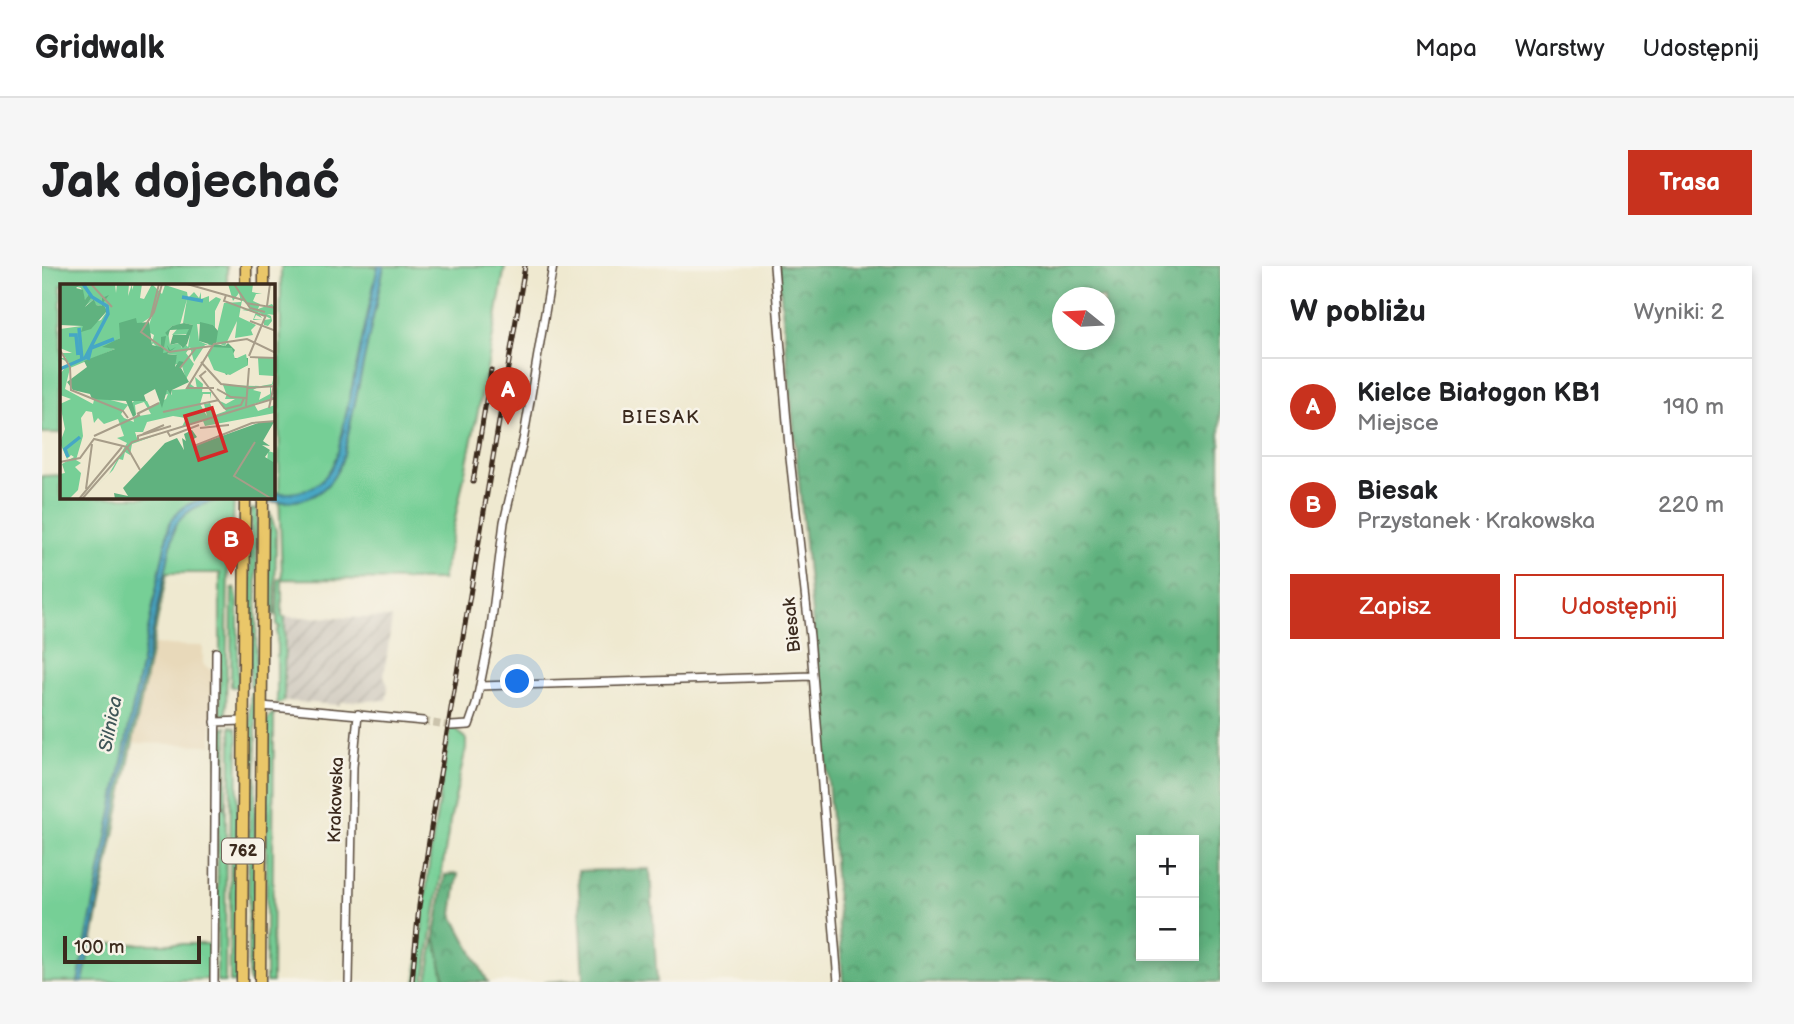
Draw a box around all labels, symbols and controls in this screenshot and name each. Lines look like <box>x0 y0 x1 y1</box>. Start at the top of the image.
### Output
text: Gridwalk <box>35 28 165 68</box>
text: Mapa <box>1415 34 1477 63</box>
text: Warstwy <box>1515 34 1605 63</box>
text: Udostępnij <box>1643 34 1759 63</box>
button: Trasa <box>1628 150 1752 215</box>
text: Jak dojechać <box>42 153 340 212</box>
inset map <box>60 284 275 499</box>
north arrow <box>1052 287 1115 350</box>
text: W pobliżu <box>1290 294 1426 330</box>
text: Wyniki: 2 <box>1633 298 1724 326</box>
pin: A <box>485 367 531 425</box>
text: Kielce Białogon KB1 <box>1357 378 1600 409</box>
text: A <box>1306 393 1320 421</box>
text: 190 m <box>1663 393 1724 421</box>
district label: BIESAK <box>622 406 700 429</box>
text: Miejsce <box>1357 409 1439 437</box>
text: Biesak <box>1357 476 1438 507</box>
text: B <box>1305 491 1321 519</box>
text: 220 m <box>1658 491 1724 519</box>
text: Przystanek · Krakowska <box>1357 507 1595 535</box>
pin: B <box>208 517 254 575</box>
button: Zapisz <box>1290 574 1500 639</box>
button: Udostępnij <box>1514 574 1724 639</box>
street label: Biesak <box>779 596 805 654</box>
your location <box>500 664 534 698</box>
water label: Silnica <box>94 694 128 754</box>
street label: Krakowska <box>324 757 348 843</box>
map controls <box>1136 835 1199 961</box>
button: + <box>1136 835 1199 898</box>
road number: 762 <box>222 838 264 864</box>
button: − <box>1136 898 1199 961</box>
scale bar <box>63 933 201 965</box>
text: 100 m <box>74 936 125 959</box>

